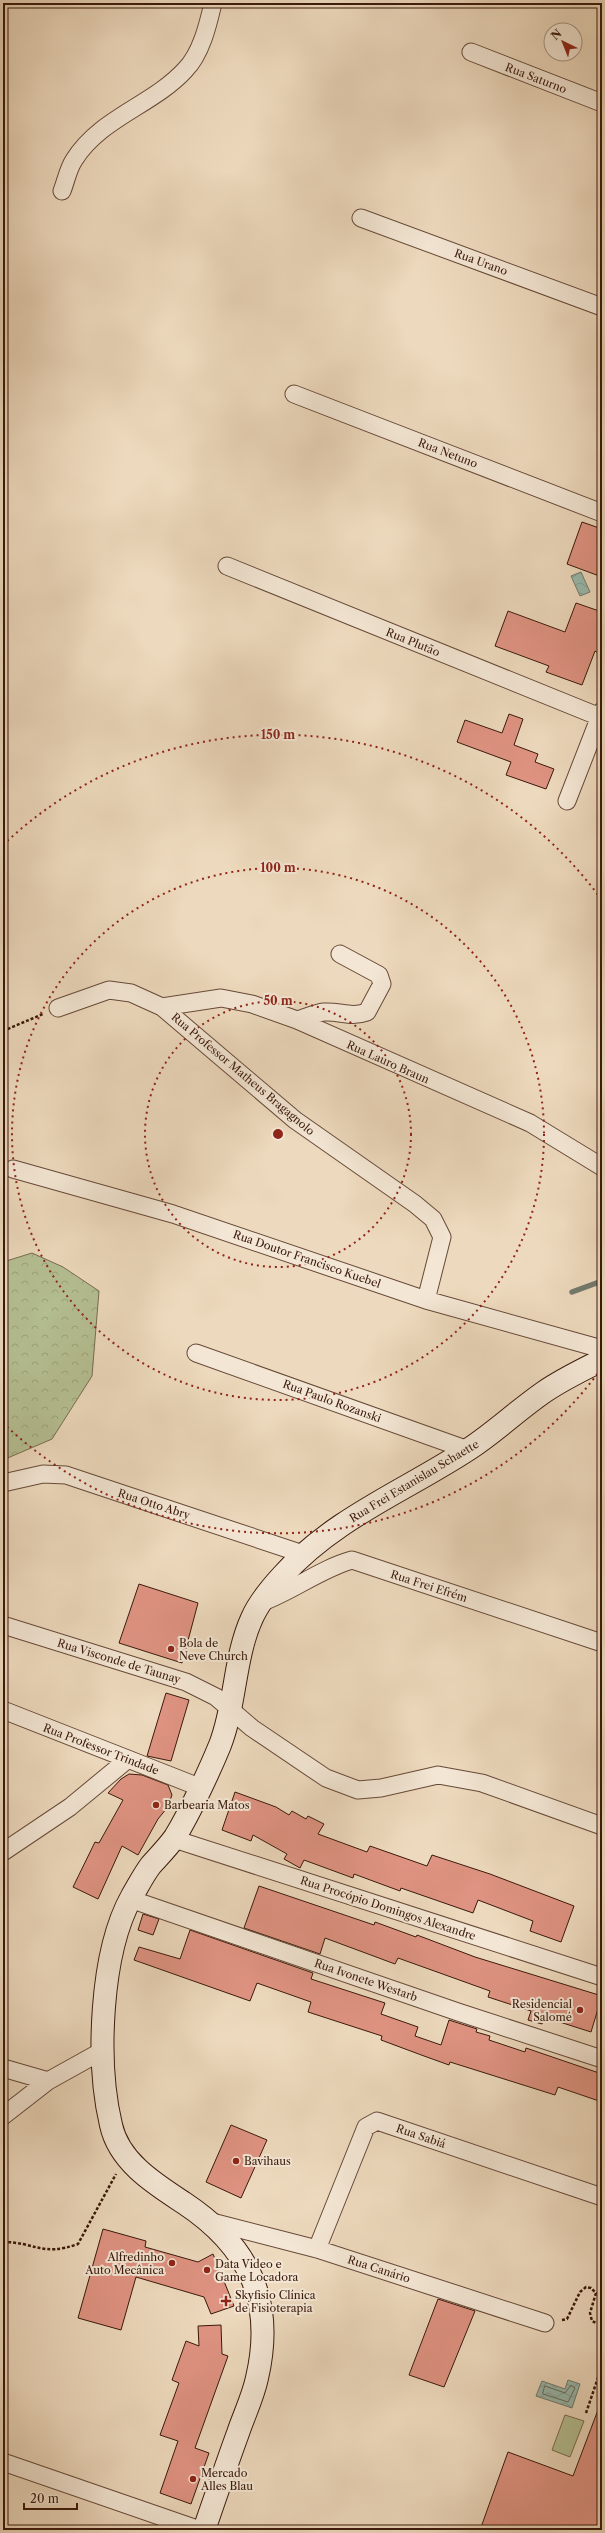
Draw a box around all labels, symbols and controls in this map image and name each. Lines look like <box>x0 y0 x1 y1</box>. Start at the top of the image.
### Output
north arrow <box>543 22 583 62</box>
text: N <box>548 26 565 43</box>
street label: Rua Saturno <box>503 60 569 96</box>
street label: Rua Urano <box>452 246 510 278</box>
street label: Rua Netuno <box>416 435 480 471</box>
street label: Rua Plutão <box>384 625 442 659</box>
text: 150 m <box>261 727 295 742</box>
text: 100 m <box>260 860 296 875</box>
text: 50 m <box>263 993 293 1008</box>
street label: Rua Professor Matheus Bragagnolo <box>168 1010 318 1138</box>
street label: Rua Lauro Braun <box>344 1037 432 1087</box>
centre of rings <box>271 1127 285 1141</box>
street label: Rua Doutor Francisco Kuebel <box>231 1227 383 1291</box>
street label: Rua Paulo Rozanski <box>281 1377 384 1426</box>
street label: Rua Frei Estanislau Schaette <box>347 1437 481 1525</box>
street label: Rua Otto Abry <box>116 1486 193 1523</box>
street label: Rua Frei Efrém <box>389 1567 470 1605</box>
street label: Rua Visconde de Taunay <box>56 1636 183 1687</box>
place label: Bola de Neve Church <box>179 1636 248 1663</box>
marker: Bola de Neve Church <box>166 1644 176 1654</box>
street label: Rua Professor Trindade <box>41 1720 161 1778</box>
place label: Barbearia Matos <box>164 1798 250 1812</box>
marker: Barbearia Matos <box>151 1800 161 1810</box>
street label: Rua Procópio Domingos Alexandre <box>298 1873 478 1943</box>
street label: Rua Ivonete Westarb <box>313 1956 420 2004</box>
place label: Residencial Salomé <box>512 1997 573 2024</box>
marker: Residencial Salomé <box>575 2005 585 2015</box>
street label: Rua Sabiá <box>394 2121 448 2151</box>
place label: Bavihaus <box>244 2154 291 2168</box>
marker: Bavihaus <box>231 2156 241 2166</box>
place label: Alfredinho Auto Mecânica <box>84 2250 164 2277</box>
street label: Rua Canário <box>346 2252 412 2286</box>
place label: Data Video e Game Locadora <box>215 2257 299 2284</box>
marker: Alfredinho Auto Mecânica <box>167 2258 177 2268</box>
marker: Data Video e Game Locadora <box>202 2265 212 2275</box>
place label: Skyfisio Clínica de Fisioterapia <box>235 2288 316 2315</box>
marker: Skyfisio Clínica de Fisioterapia <box>220 2295 232 2307</box>
place label: Mercado Alles Blau <box>200 2466 253 2493</box>
marker: Mercado Alles Blau <box>188 2474 198 2484</box>
scale bar <box>24 2485 77 2511</box>
text: 20 m <box>30 2491 59 2506</box>

